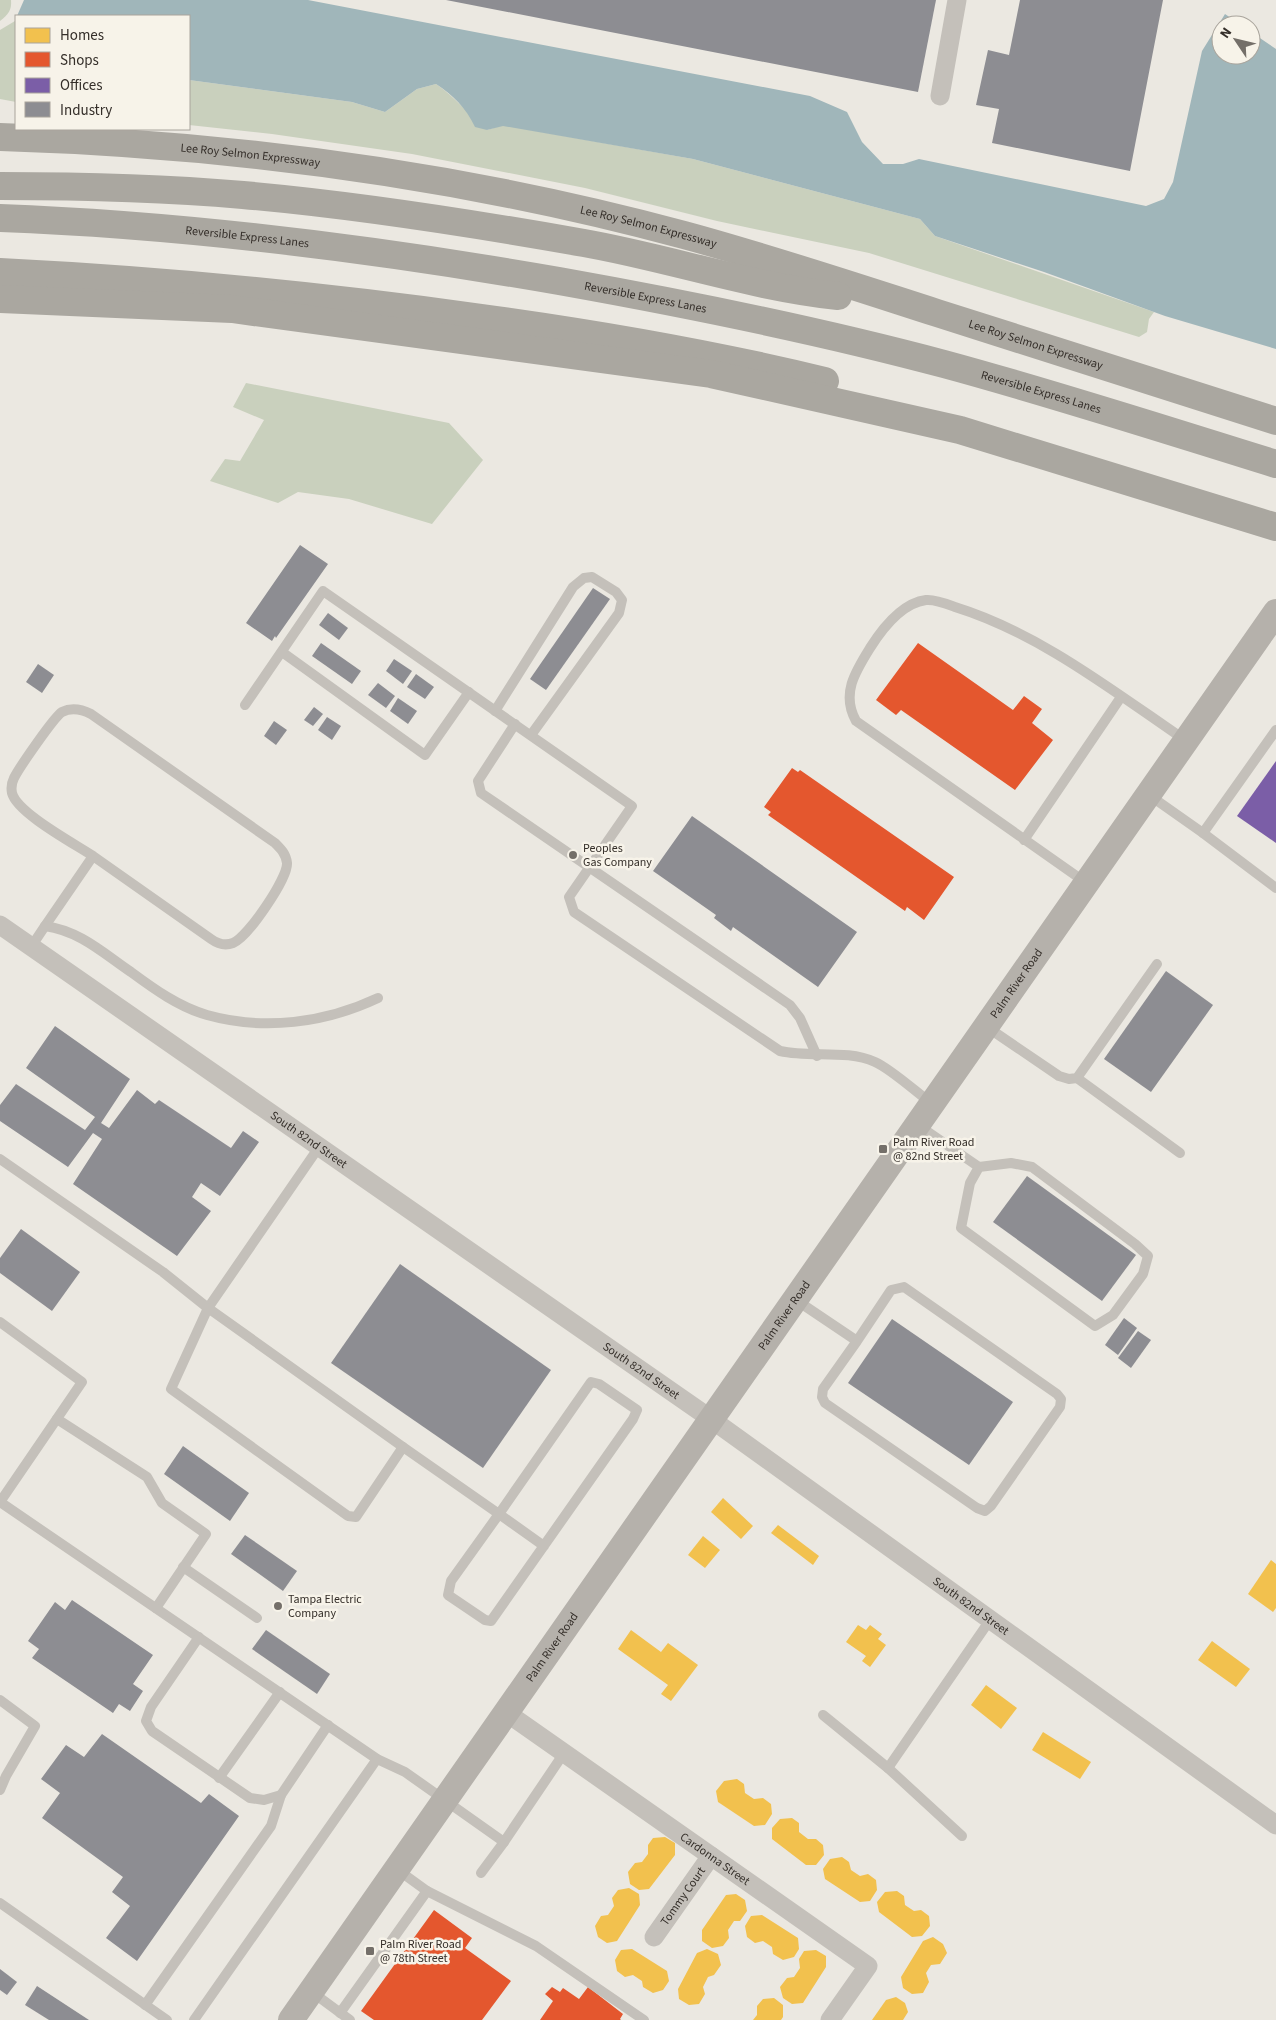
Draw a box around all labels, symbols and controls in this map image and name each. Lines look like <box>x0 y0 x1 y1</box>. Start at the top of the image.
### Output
legend <box>15 15 190 130</box>
north arrow <box>1211 15 1261 65</box>
text: N <box>1215 24 1237 43</box>
text: Homes <box>60 25 104 46</box>
text: Shops <box>60 50 99 71</box>
text: Offices <box>60 75 103 96</box>
text: Industry <box>60 100 112 121</box>
street label: Lee Roy Selmon Expressway <box>180 139 322 171</box>
street label: Lee Roy Selmon Expressway <box>579 201 719 252</box>
street label: Reversible Express Lanes <box>185 222 310 252</box>
street label: Reversible Express Lanes <box>583 277 708 317</box>
street label: Lee Roy Selmon Expressway <box>966 315 1106 374</box>
street label: Reversible Express Lanes <box>979 366 1103 418</box>
place label: Peoples Gas Company <box>583 840 652 871</box>
marker: Peoples Gas Company <box>567 849 579 861</box>
street label: Palm River Road <box>986 945 1046 1022</box>
street label: South 82nd Street <box>267 1107 351 1172</box>
place label: Palm River Road @ 82nd Street <box>893 1134 974 1165</box>
marker: Palm River Road @ 82nd Street <box>877 1143 889 1155</box>
street label: Palm River Road <box>754 1277 814 1354</box>
street label: South 82nd Street <box>600 1338 683 1403</box>
street label: South 82nd Street <box>929 1573 1013 1639</box>
place label: Tampa Electric Company <box>288 1591 362 1622</box>
marker: Tampa Electric Company <box>272 1600 284 1612</box>
street label: Palm River Road <box>522 1609 582 1685</box>
street label: Cardonna Street <box>677 1828 753 1889</box>
street label: Tommy Court <box>656 1863 709 1929</box>
place label: Palm River Road @ 78th Street <box>380 1936 461 1967</box>
marker: Palm River Road @ 78th Street <box>364 1945 376 1957</box>

